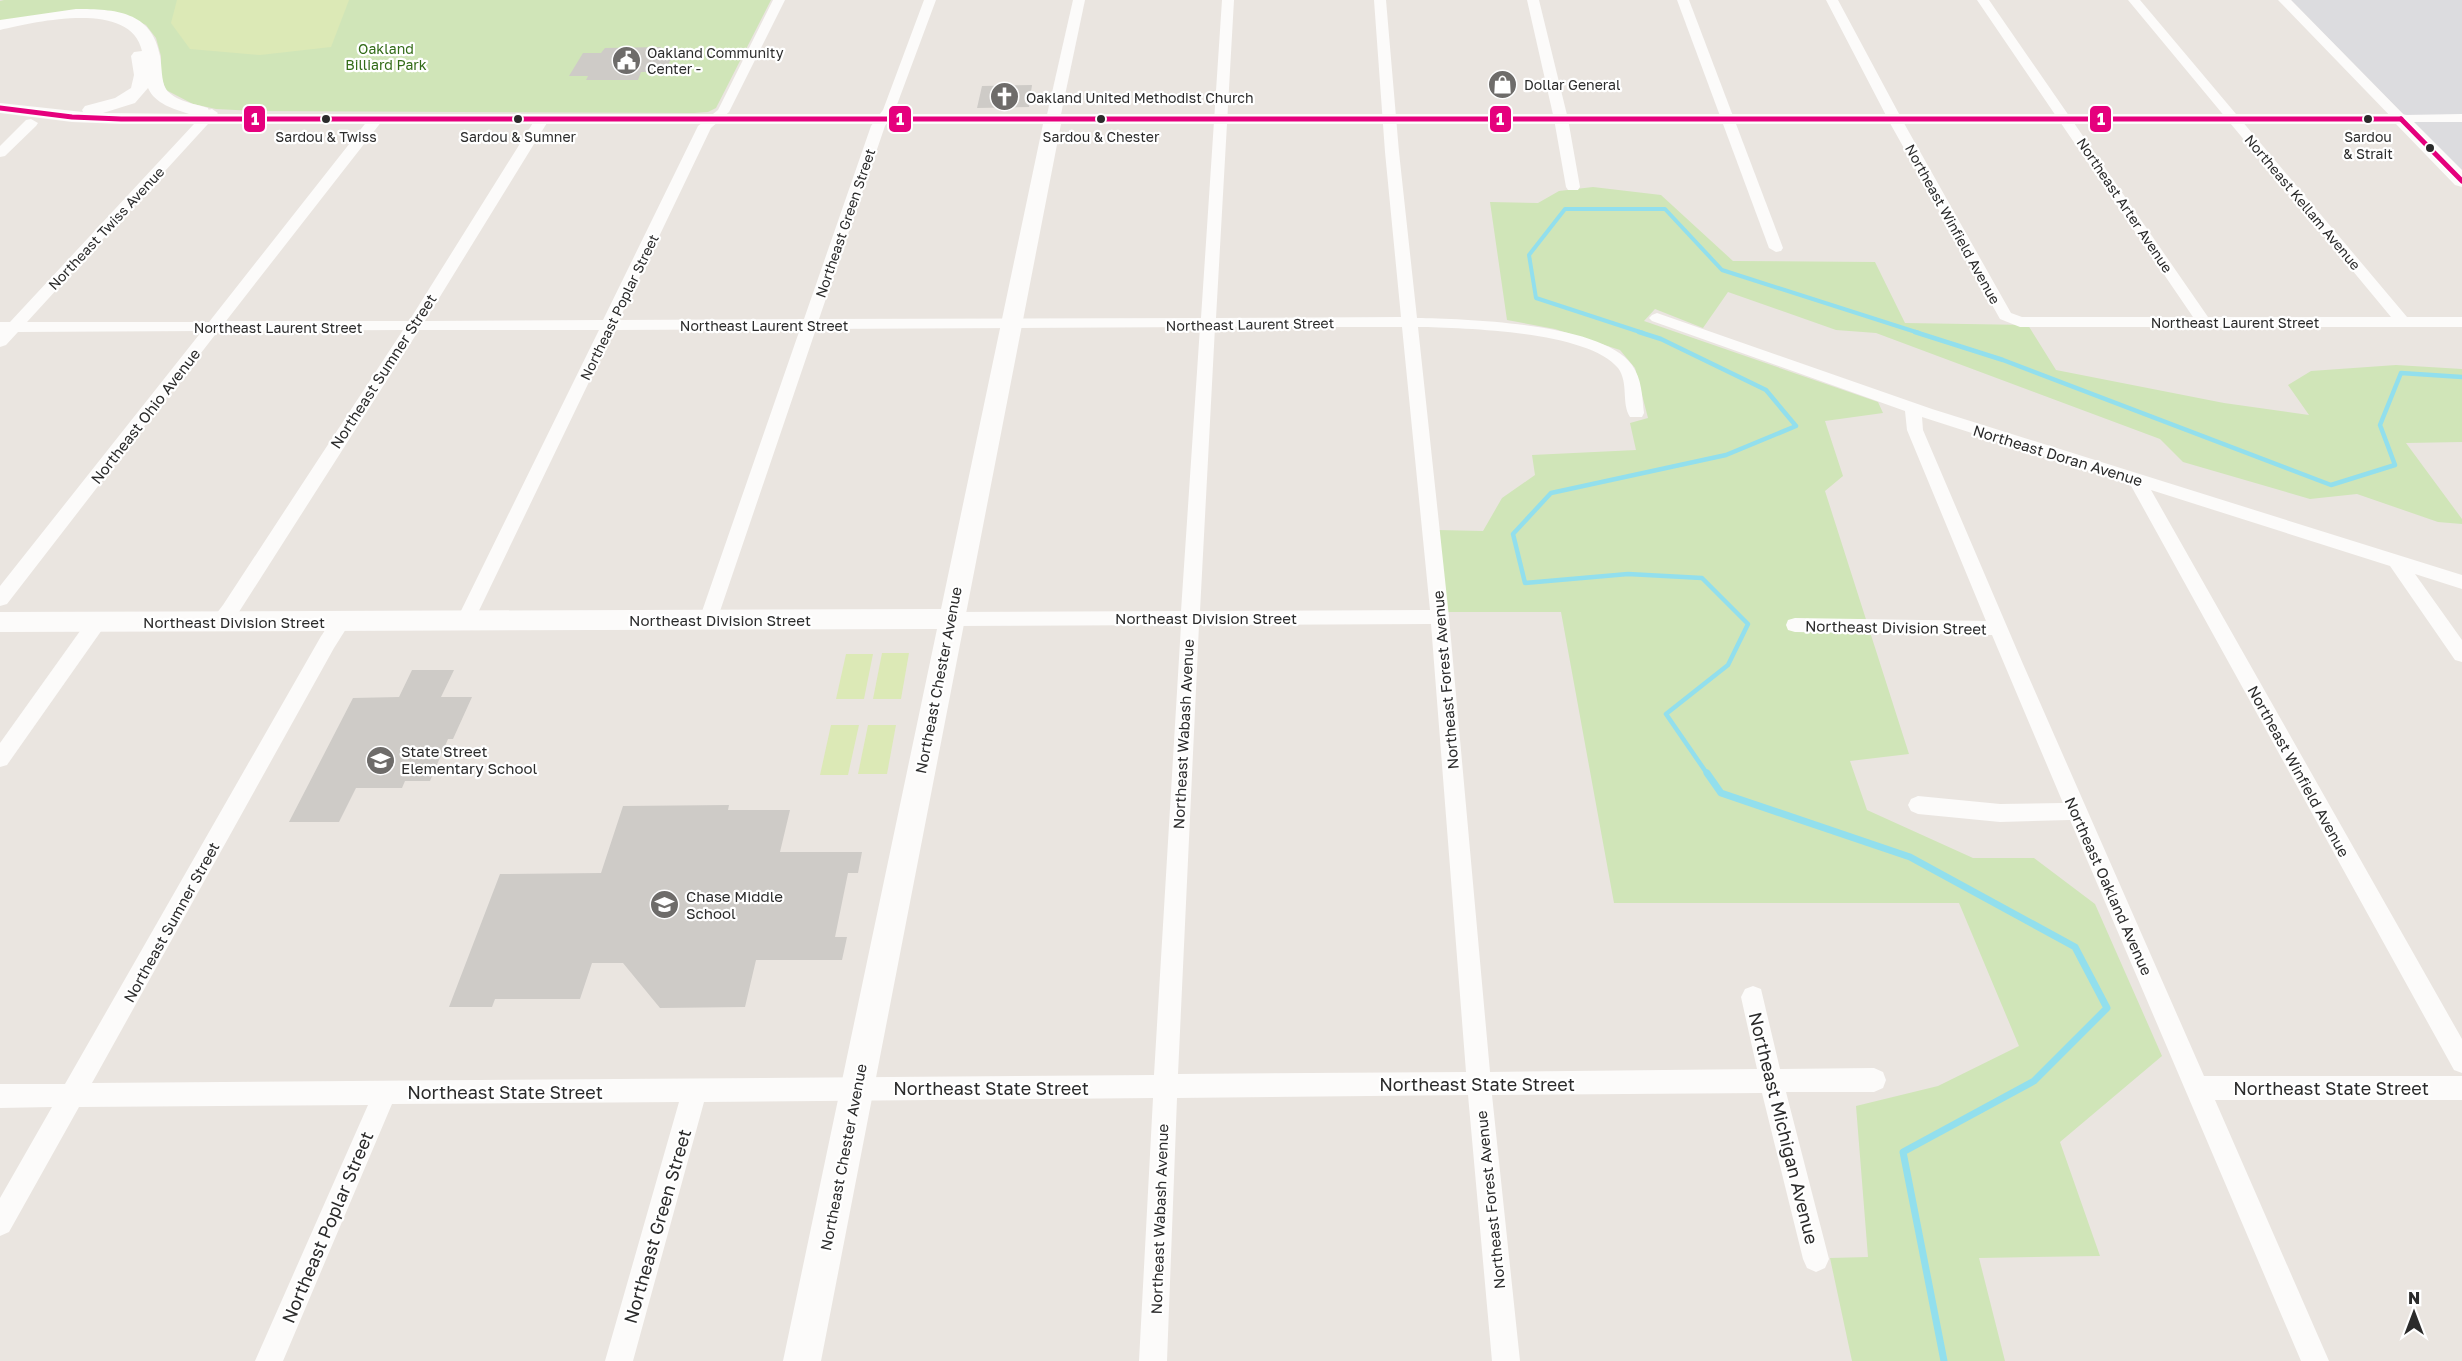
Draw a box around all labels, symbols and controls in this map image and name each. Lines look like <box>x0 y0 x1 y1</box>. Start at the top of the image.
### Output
park label: Oakland Billiard Park <box>345 40 427 73</box>
public building icon: Oakland Community Center - <box>610 44 642 76</box>
place label: Oakland Community Center - <box>647 44 784 77</box>
shop icon: Dollar General <box>1487 68 1519 100</box>
place label: Dollar General <box>1524 76 1620 93</box>
church icon: Oakland United Methodist Church <box>989 81 1021 113</box>
place label: Oakland United Methodist Church <box>1026 89 1254 106</box>
line badge: 1 <box>243 105 266 133</box>
line badge: 1 <box>888 105 912 133</box>
line badge: 1 <box>1489 105 1512 133</box>
line badge: 1 <box>2089 105 2112 133</box>
text: 1 <box>251 109 259 129</box>
text: 1 <box>896 109 904 129</box>
text: 1 <box>1496 109 1504 129</box>
text: 1 <box>2097 109 2105 129</box>
marker: Sardou & Twiss <box>320 113 332 125</box>
marker: Sardou & Sumner <box>512 113 524 125</box>
marker: Sardou & Chester <box>1095 113 1107 125</box>
marker: Sardou & Strait <box>2362 113 2374 125</box>
place label: Sardou & Twiss <box>275 128 377 145</box>
place label: Sardou & Sumner <box>460 128 577 145</box>
place label: Sardou & Chester <box>1043 128 1160 145</box>
place label: Sardou & Strait <box>2343 128 2393 162</box>
street label: Northeast Kellam Avenue <box>2241 131 2365 273</box>
street label: Northeast Arter Avenue <box>2074 134 2176 276</box>
street label: Northeast Winfield Avenue <box>1902 141 2004 307</box>
unlabelled marker <box>2424 142 2436 154</box>
street label: Northeast Green Street <box>811 146 879 300</box>
street label: Northeast Twiss Avenue <box>45 163 167 293</box>
street label: Northeast Poplar Street <box>576 231 662 383</box>
street label: Northeast Sumner Street <box>326 290 440 452</box>
street label: Northeast Laurent Street <box>1166 314 1334 334</box>
street label: Northeast Laurent Street <box>2151 314 2319 331</box>
street label: Northeast Laurent Street <box>680 317 848 334</box>
street label: Northeast Laurent Street <box>194 319 362 336</box>
street label: Northeast Ohio Avenue <box>87 345 204 487</box>
street label: Northeast Doran Avenue <box>1971 421 2145 489</box>
street label: Northeast Chester Avenue <box>911 585 965 775</box>
street label: Northeast Forest Avenue <box>1428 590 1462 770</box>
street label: Northeast Division Street <box>1115 609 1297 627</box>
street label: Northeast Division Street <box>629 611 811 629</box>
street label: Northeast Division Street <box>143 613 325 631</box>
street label: Northeast Division Street <box>1805 616 1987 638</box>
street label: Northeast Wabash Avenue <box>1169 638 1197 830</box>
street label: Northeast Winfield Avenue <box>2244 682 2354 860</box>
place label: State Street Elementary School <box>401 742 537 777</box>
school or university icon: State Street Elementary School <box>364 744 396 776</box>
street label: Northeast Oakland Avenue <box>2061 794 2157 978</box>
street label: Northeast Sumner Street <box>119 839 223 1005</box>
place label: Chase Middle School <box>686 887 783 922</box>
school or university icon: Chase Middle School <box>649 889 681 921</box>
street label: Northeast Michigan Avenue <box>1744 1010 1824 1246</box>
street label: Northeast Chester Avenue <box>816 1062 870 1252</box>
street label: Northeast State Street <box>1379 1073 1575 1095</box>
street label: Northeast State Street <box>893 1077 1089 1099</box>
street label: Northeast State Street <box>2233 1077 2429 1099</box>
street label: Northeast State Street <box>407 1081 603 1103</box>
street label: Northeast Forest Avenue <box>1472 1110 1508 1290</box>
street label: Northeast Wabash Avenue <box>1147 1123 1171 1315</box>
street label: Northeast Green Street <box>619 1126 695 1326</box>
street label: Northeast Poplar Street <box>277 1128 377 1326</box>
north arrow <box>2384 1283 2444 1343</box>
text: N <box>2408 1288 2420 1308</box>

